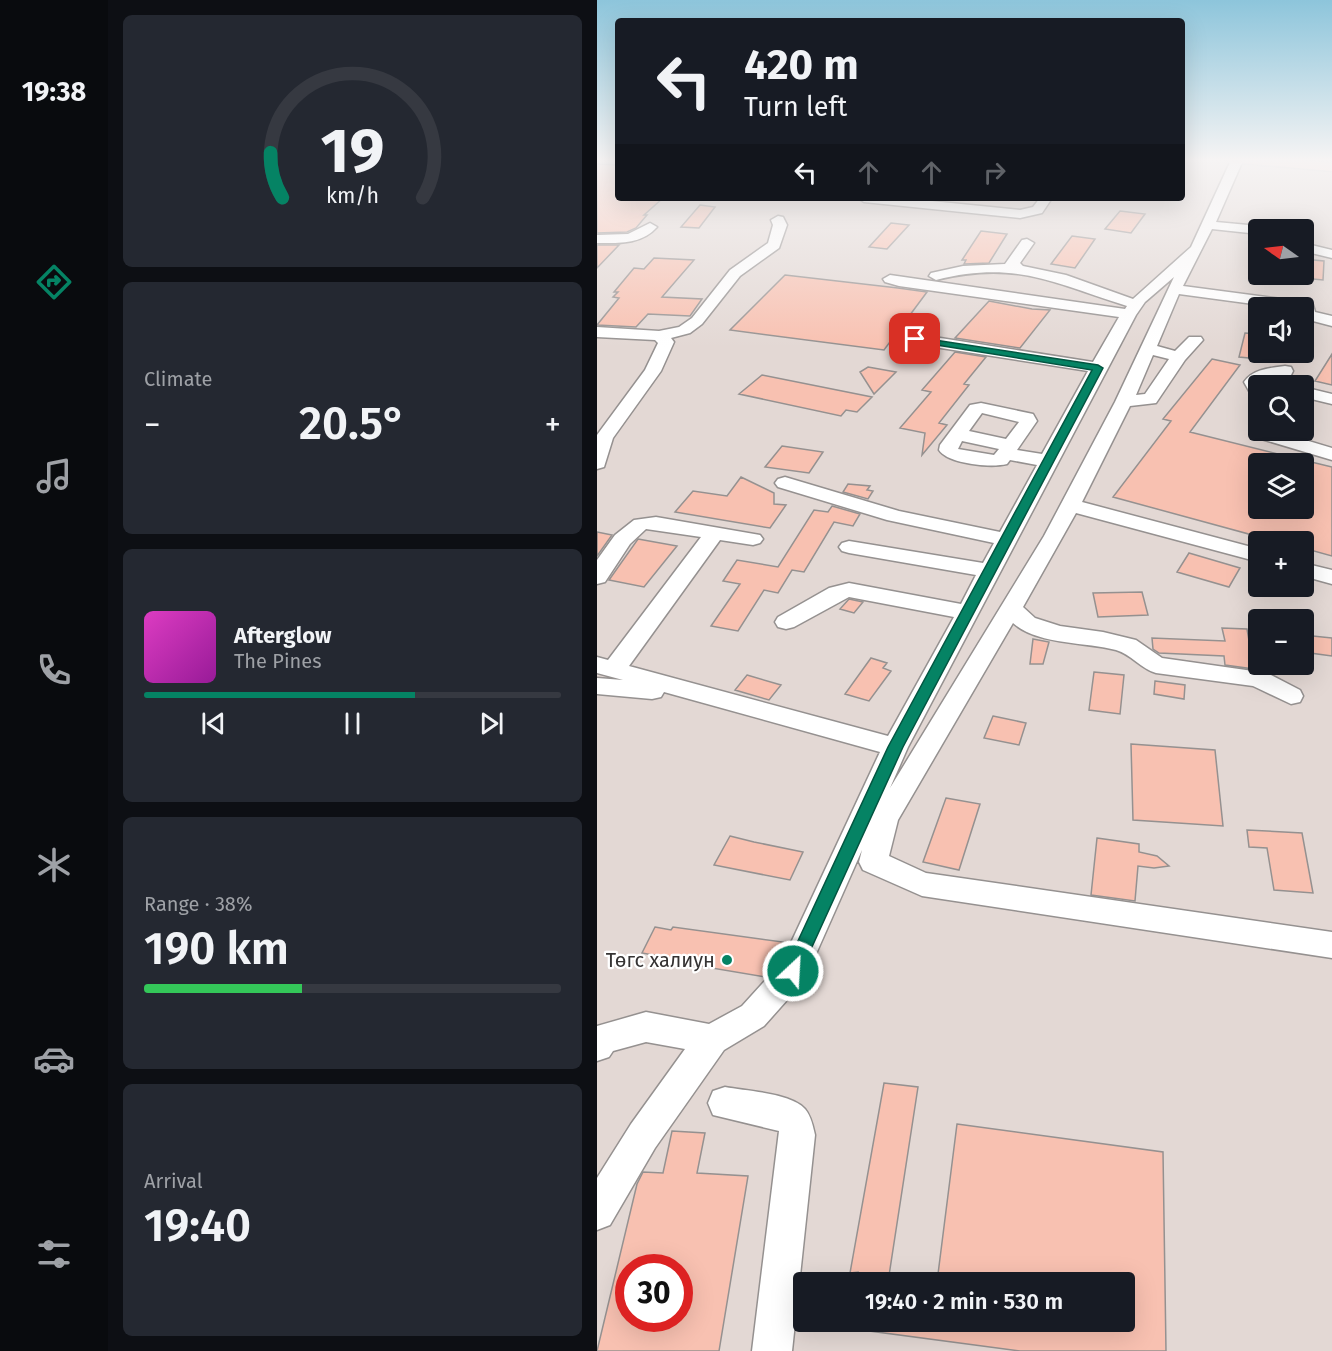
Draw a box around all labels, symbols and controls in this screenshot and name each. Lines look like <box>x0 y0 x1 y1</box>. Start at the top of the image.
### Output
text: 420 m <box>744 40 859 90</box>
icon: left <box>645 42 723 120</box>
text: 19:38 <box>22 76 86 108</box>
text: Turn left <box>744 91 847 123</box>
text: 19 <box>321 114 384 189</box>
icon: left <box>789 156 822 189</box>
icon: ahead <box>852 156 885 189</box>
icon: ahead <box>915 156 948 189</box>
icon: right <box>978 156 1011 189</box>
text: km/h <box>326 183 379 209</box>
north arrow <box>1248 219 1314 285</box>
map controls <box>1248 219 1314 675</box>
icon: directions <box>33 261 75 303</box>
button: sound <box>1248 297 1314 363</box>
pin <box>889 313 940 364</box>
icon: arrive <box>898 322 931 355</box>
text: Climate <box>144 367 212 391</box>
button: search <box>1248 375 1314 441</box>
text: 20.5° <box>299 397 406 451</box>
text: − <box>144 405 161 445</box>
text: + <box>545 405 561 445</box>
button: layers <box>1248 453 1314 519</box>
icon: music <box>33 455 75 497</box>
button: + <box>1248 531 1314 597</box>
button: − <box>1248 609 1314 675</box>
text: Afterglow <box>234 622 331 649</box>
icon: phone <box>33 649 75 691</box>
text: The Pines <box>234 649 321 673</box>
icon: previous <box>197 707 230 740</box>
icon: pause <box>336 707 369 740</box>
icon: next <box>475 707 508 740</box>
icon: climate <box>33 844 75 886</box>
text: Range · 38% <box>144 892 252 916</box>
text: 190 km <box>144 922 289 976</box>
position arrow <box>761 939 825 1003</box>
place label: Төгс халиун <box>606 948 715 972</box>
marker: Төгс халиун <box>720 953 734 967</box>
icon: car <box>33 1038 75 1080</box>
text: Arrival <box>144 1169 203 1193</box>
text: 19:40 <box>144 1199 251 1253</box>
icon: filters <box>33 1233 75 1275</box>
speed limit sign: 30 <box>615 1254 693 1332</box>
text: 19:40 · 2 min · 530 m <box>865 1288 1063 1315</box>

